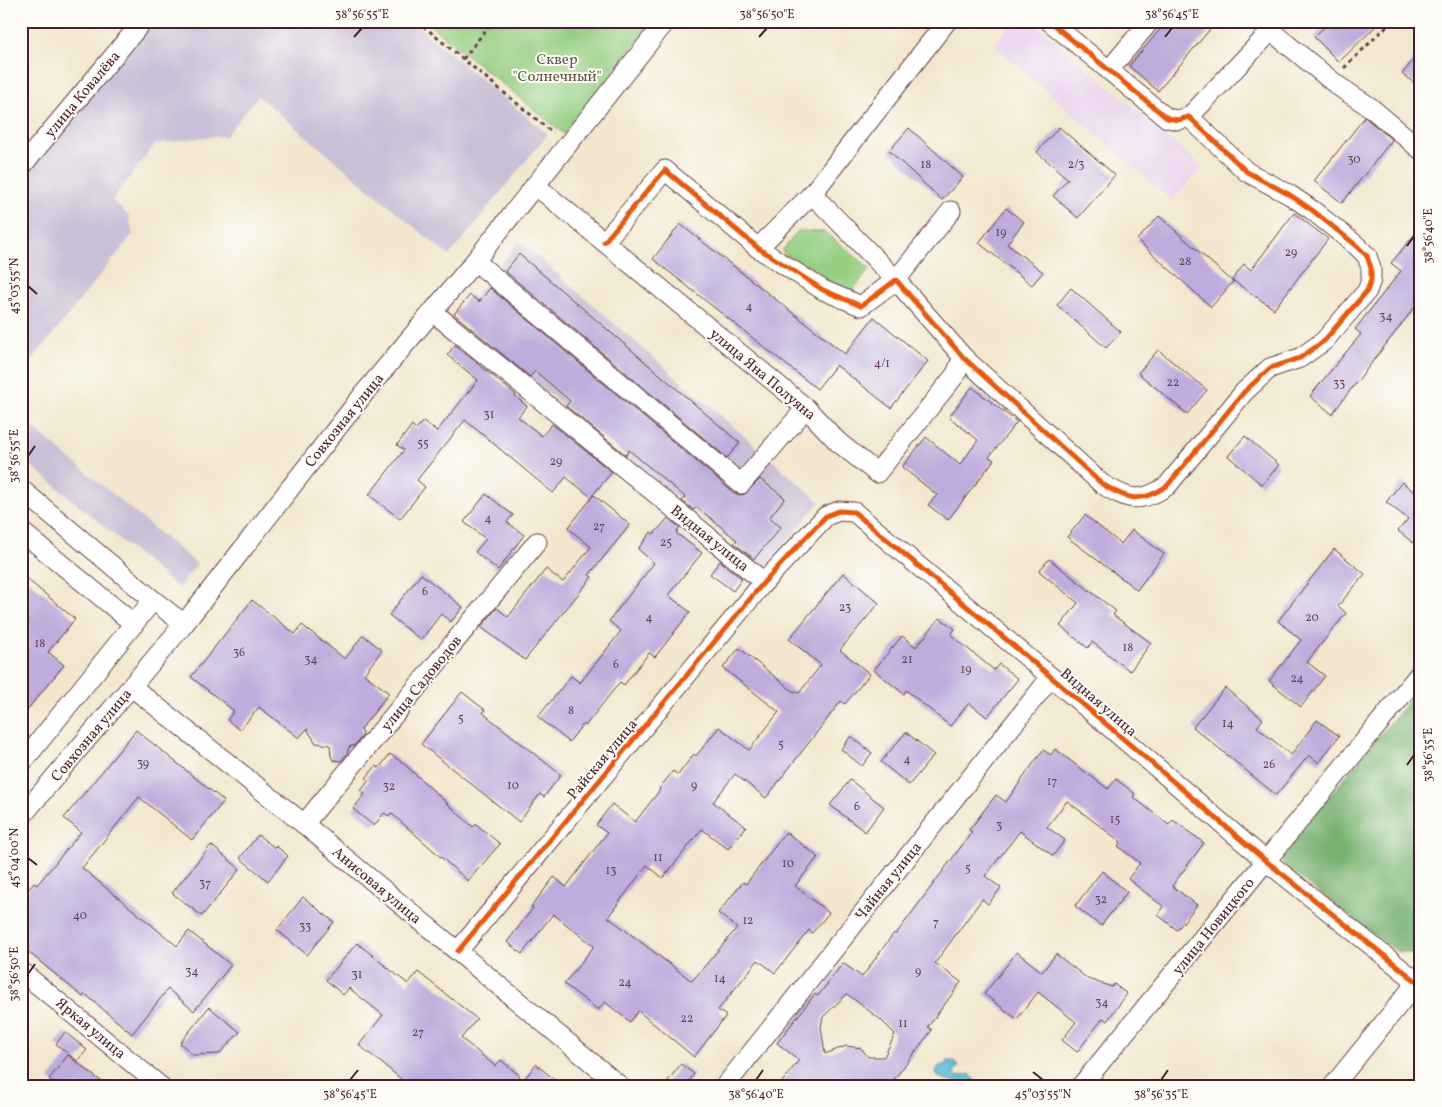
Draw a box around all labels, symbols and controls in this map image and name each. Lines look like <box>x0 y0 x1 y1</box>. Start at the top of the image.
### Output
text: 38°56'55"E <box>335 7 389 23</box>
text: 38°56'50"E <box>740 7 794 23</box>
text: 38°56'45"E <box>1145 7 1199 23</box>
street label: улица Ковалёва <box>40 47 126 143</box>
park label: Сквер "Солнечный" <box>512 50 602 88</box>
house number: 30 <box>1347 152 1361 168</box>
house number: 18 <box>921 157 931 173</box>
house number: 2/3 <box>1068 157 1084 173</box>
text: 38°56'40"E <box>1421 208 1437 264</box>
house number: 19 <box>996 225 1006 241</box>
house number: 29 <box>1285 245 1297 261</box>
house number: 28 <box>1179 254 1191 270</box>
text: 45°03'55"N <box>7 257 23 314</box>
house number: 4 <box>745 299 753 315</box>
house number: 34 <box>1379 309 1393 325</box>
street label: улица Яна Полуяна <box>704 324 820 426</box>
house number: 4/1 <box>874 356 890 372</box>
street label: Совхозная улица <box>301 369 390 473</box>
house number: 22 <box>1167 375 1179 391</box>
house number: 33 <box>1333 376 1345 392</box>
house number: 31 <box>484 407 494 423</box>
text: 38°56'55"E <box>7 429 23 483</box>
house number: 55 <box>417 436 429 452</box>
house number: 29 <box>550 454 562 470</box>
street label: Видная улица <box>665 501 753 577</box>
house number: 4 <box>484 511 492 527</box>
house number: 27 <box>593 519 605 535</box>
house number: 25 <box>660 535 672 551</box>
house number: 6 <box>422 584 428 600</box>
house number: 23 <box>839 600 851 616</box>
house number: 4 <box>645 610 653 626</box>
house number: 20 <box>1305 610 1319 626</box>
street label: улица Садоводов <box>377 631 468 736</box>
house number: 18 <box>35 636 45 652</box>
house number: 18 <box>1123 640 1133 656</box>
house number: 36 <box>233 645 245 661</box>
house number: 34 <box>304 652 318 668</box>
house number: 21 <box>901 652 913 668</box>
house number: 6 <box>613 657 619 673</box>
house number: 19 <box>961 662 971 678</box>
street label: Видная улица <box>1055 664 1141 742</box>
house number: 24 <box>1290 671 1304 687</box>
street label: Совхозная улица <box>47 685 137 787</box>
house number: 8 <box>568 703 574 719</box>
house number: 5 <box>458 711 464 727</box>
street label: Райская улица <box>563 715 643 805</box>
house number: 14 <box>1222 716 1234 732</box>
text: 38°56'35"E <box>1421 728 1437 782</box>
house number: 5 <box>778 737 784 753</box>
house number: 4 <box>903 752 911 768</box>
house number: 39 <box>137 756 149 772</box>
house number: 26 <box>1263 757 1275 773</box>
house number: 17 <box>1047 774 1057 790</box>
house number: 10 <box>507 778 519 794</box>
house number: 9 <box>691 778 697 794</box>
house number: 32 <box>383 779 395 795</box>
house number: 6 <box>854 799 860 815</box>
house number: 15 <box>1110 812 1120 828</box>
house number: 3 <box>996 818 1002 834</box>
text: 45°04'00"N <box>7 828 23 888</box>
street label: Чайная улица <box>851 838 927 926</box>
street label: Анисовая улица <box>327 843 425 930</box>
house number: 11 <box>653 850 663 866</box>
house number: 10 <box>782 856 794 872</box>
house number: 5 <box>965 861 971 877</box>
house number: 13 <box>606 863 616 879</box>
street label: улица Новицкого <box>1168 874 1260 980</box>
house number: 37 <box>199 876 211 892</box>
house number: 32 <box>1095 892 1107 908</box>
house number: 40 <box>73 908 87 924</box>
house number: 12 <box>742 913 754 929</box>
house number: 7 <box>933 915 939 931</box>
house number: 33 <box>299 919 311 935</box>
text: 38°56'50"E <box>7 947 23 1001</box>
house number: 34 <box>185 964 199 980</box>
house number: 9 <box>915 964 921 980</box>
house number: 31 <box>352 967 362 983</box>
house number: 14 <box>714 971 726 987</box>
house number: 24 <box>618 975 632 991</box>
street label: Яркая улица <box>50 994 130 1065</box>
house number: 34 <box>1095 995 1109 1011</box>
house number: 22 <box>681 1011 693 1027</box>
house number: 11 <box>898 1016 908 1032</box>
house number: 27 <box>412 1025 424 1041</box>
text: 38°56'45"E <box>323 1087 377 1103</box>
text: 38°56'40"E <box>728 1087 784 1103</box>
text: 45°03'55"N <box>1015 1087 1072 1103</box>
text: 38°56'35"E <box>1134 1087 1188 1103</box>

